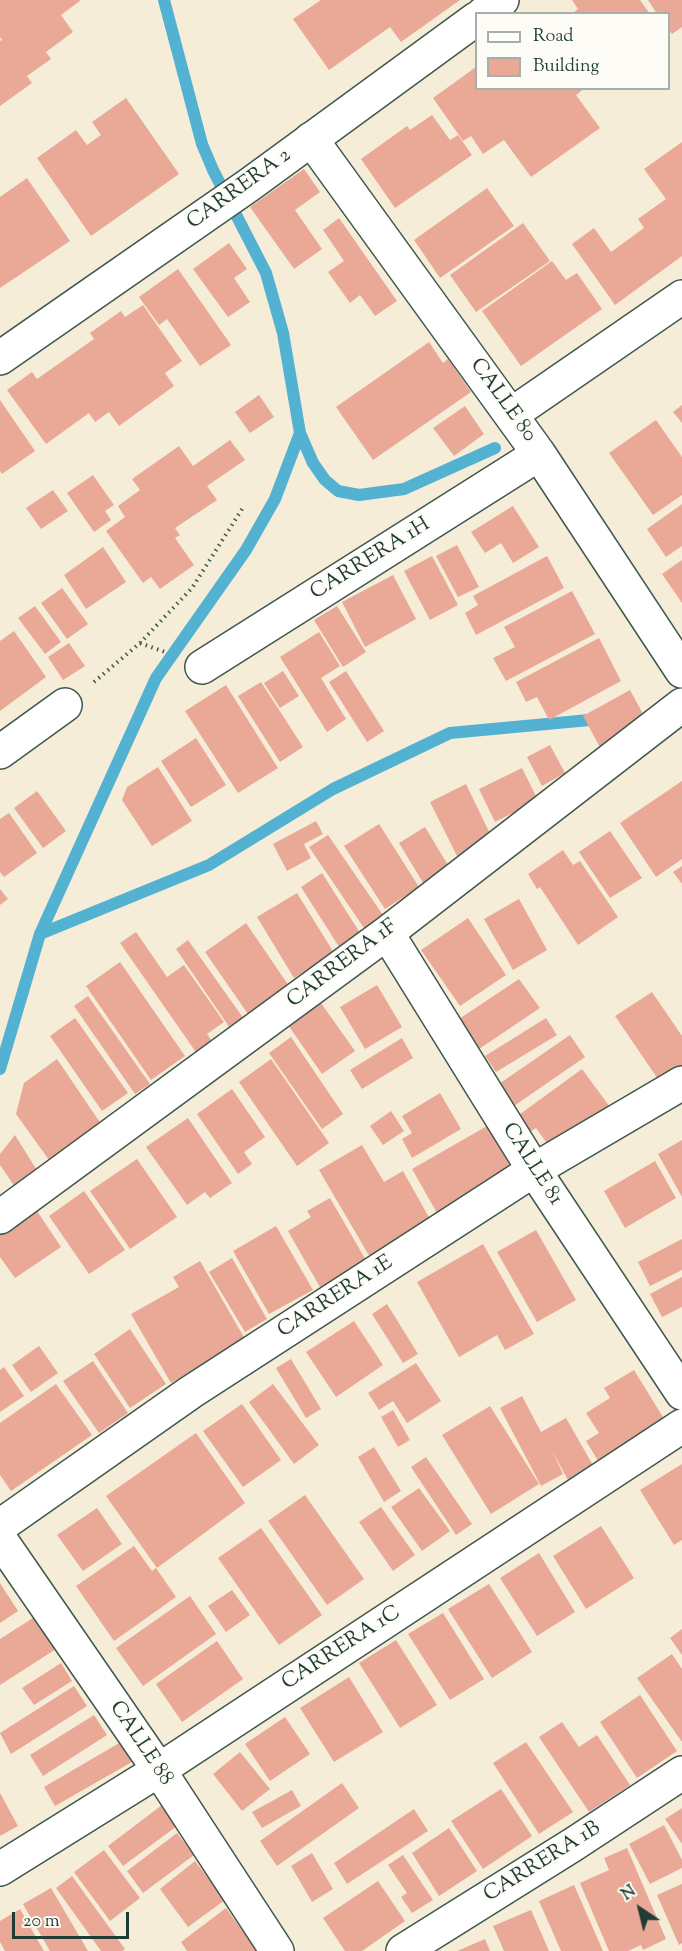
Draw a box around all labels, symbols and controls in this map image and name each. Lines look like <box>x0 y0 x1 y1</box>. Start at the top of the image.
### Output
legend <box>475 12 670 90</box>
text: Road <box>533 24 573 50</box>
text: Building <box>533 54 599 80</box>
street label: CARRERA 2 <box>183 144 297 236</box>
street label: CALLE 80 <box>463 354 541 448</box>
street label: CARRERA 1H <box>307 513 435 607</box>
street label: CARRERA 1F <box>283 915 403 1015</box>
street label: CALLE 81 <box>495 1119 567 1211</box>
street label: CARRERA 1E <box>274 1251 398 1345</box>
street label: CARRERA 1C <box>278 1601 406 1697</box>
street label: CALLE 88 <box>103 1697 177 1791</box>
street label: CARRERA 1B <box>480 1817 606 1909</box>
north arrow <box>610 1879 670 1939</box>
text: N <box>618 1881 641 1907</box>
scale bar <box>15 1900 132 1938</box>
text: 20 m <box>23 1909 60 1935</box>

